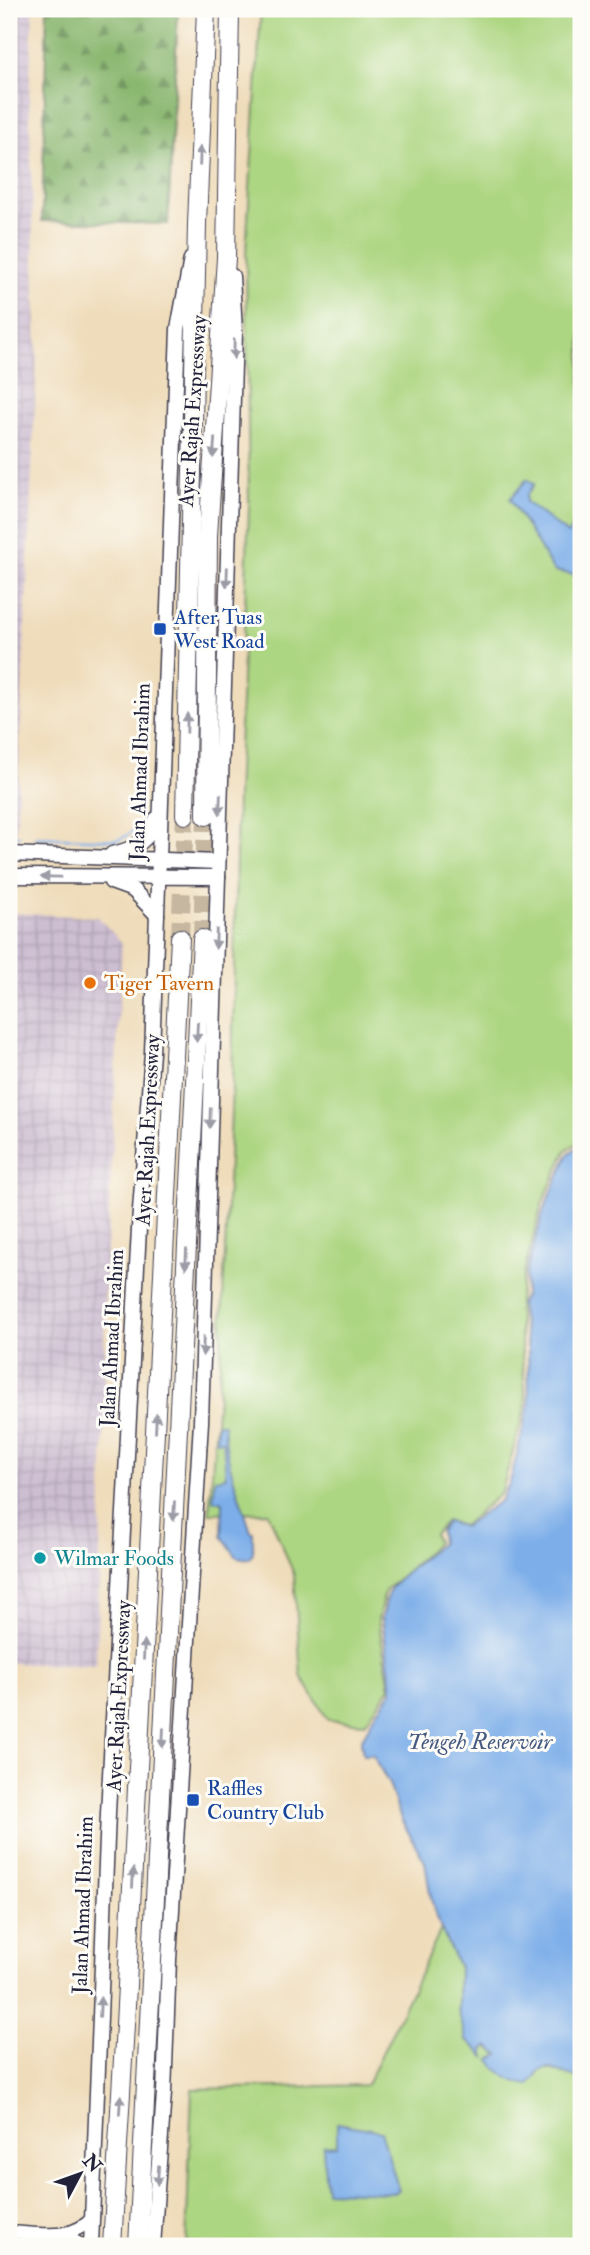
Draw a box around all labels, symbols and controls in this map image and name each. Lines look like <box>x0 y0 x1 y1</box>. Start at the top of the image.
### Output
one-way arrow <box>194 145 205 167</box>
street label: Ayer Rajah Expressway <box>173 313 213 509</box>
one-way arrow <box>229 339 240 361</box>
one-way arrow <box>208 437 219 459</box>
one-way arrow <box>222 566 233 588</box>
place label: After Tuas West Road <box>173 604 265 655</box>
marker: After Tuas West Road <box>152 621 168 637</box>
street label: Jalan Ahmad Ibrahim <box>123 683 157 862</box>
one-way arrow <box>181 711 193 733</box>
one-way arrow <box>214 793 226 815</box>
one-way arrow <box>39 871 61 883</box>
one-way arrow <box>210 928 222 950</box>
place label: Tiger Tavern <box>104 970 214 997</box>
marker: Tiger Tavern <box>82 975 98 991</box>
one-way arrow <box>192 1021 203 1043</box>
street label: Ayer Rajah Expressway <box>129 1033 167 1228</box>
one-way arrow <box>205 1107 216 1129</box>
street label: Jalan Ahmad Ibrahim <box>94 1248 130 1429</box>
one-way arrow <box>181 1248 192 1270</box>
one-way arrow <box>198 1335 209 1357</box>
one-way arrow <box>150 1412 161 1434</box>
one-way arrow <box>168 1500 179 1522</box>
place label: Wilmar Foods <box>53 1545 174 1572</box>
marker: Wilmar Foods <box>32 1550 48 1566</box>
street label: Ayer Rajah Expressway <box>100 1599 138 1794</box>
one-way arrow <box>139 1639 150 1661</box>
one-way arrow <box>157 1727 168 1749</box>
water label: Tengeh Reservoir <box>408 1727 554 1756</box>
place label: Raffles Country Club <box>207 1775 324 1826</box>
marker: Raffles Country Club <box>185 1792 201 1808</box>
street label: Jalan Ahmad Ibrahim <box>66 1816 100 1995</box>
one-way arrow <box>127 1866 138 1888</box>
one-way arrow <box>95 1995 106 2017</box>
one-way arrow <box>115 2094 126 2116</box>
north arrow <box>46 2140 116 2210</box>
text: N <box>77 2148 107 2179</box>
one-way arrow <box>152 2164 163 2186</box>

